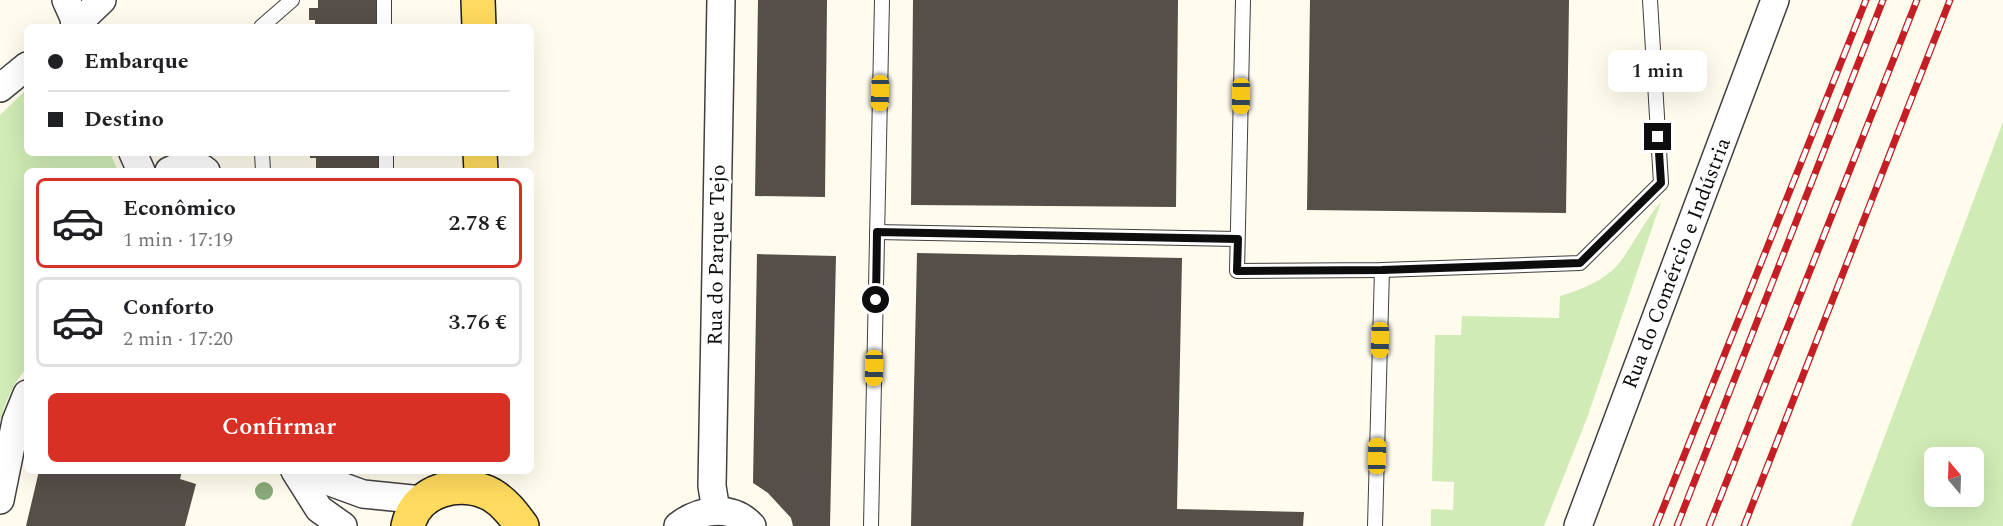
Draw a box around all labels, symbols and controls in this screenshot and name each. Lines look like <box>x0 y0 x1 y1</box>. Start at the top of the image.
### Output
text: Embarque <box>84 45 189 78</box>
callout: 1 min <box>1608 50 1708 92</box>
text: 1 min <box>1632 56 1683 86</box>
car <box>871 75 889 111</box>
car <box>1232 78 1250 114</box>
text: Destino <box>84 103 164 136</box>
route end <box>1644 123 1671 150</box>
street label: Rua do Comércio e Indústria <box>1614 132 1740 394</box>
street label: Rua do Parque Tejo <box>699 164 735 346</box>
text: Econômico <box>123 192 236 225</box>
icon: car <box>51 196 105 250</box>
text: 2.78 € <box>449 207 507 240</box>
text: 1 min · 17:19 <box>123 225 233 255</box>
route start <box>862 286 889 313</box>
text: Conforto <box>123 291 214 324</box>
icon: car <box>51 295 105 349</box>
text: 3.76 € <box>449 306 507 339</box>
car <box>1371 322 1389 358</box>
text: 2 min · 17:20 <box>123 324 233 354</box>
car <box>865 350 883 386</box>
button: Confirmar <box>48 393 510 462</box>
car <box>1368 438 1386 474</box>
north arrow <box>1924 447 1984 507</box>
map controls <box>1924 447 1984 507</box>

